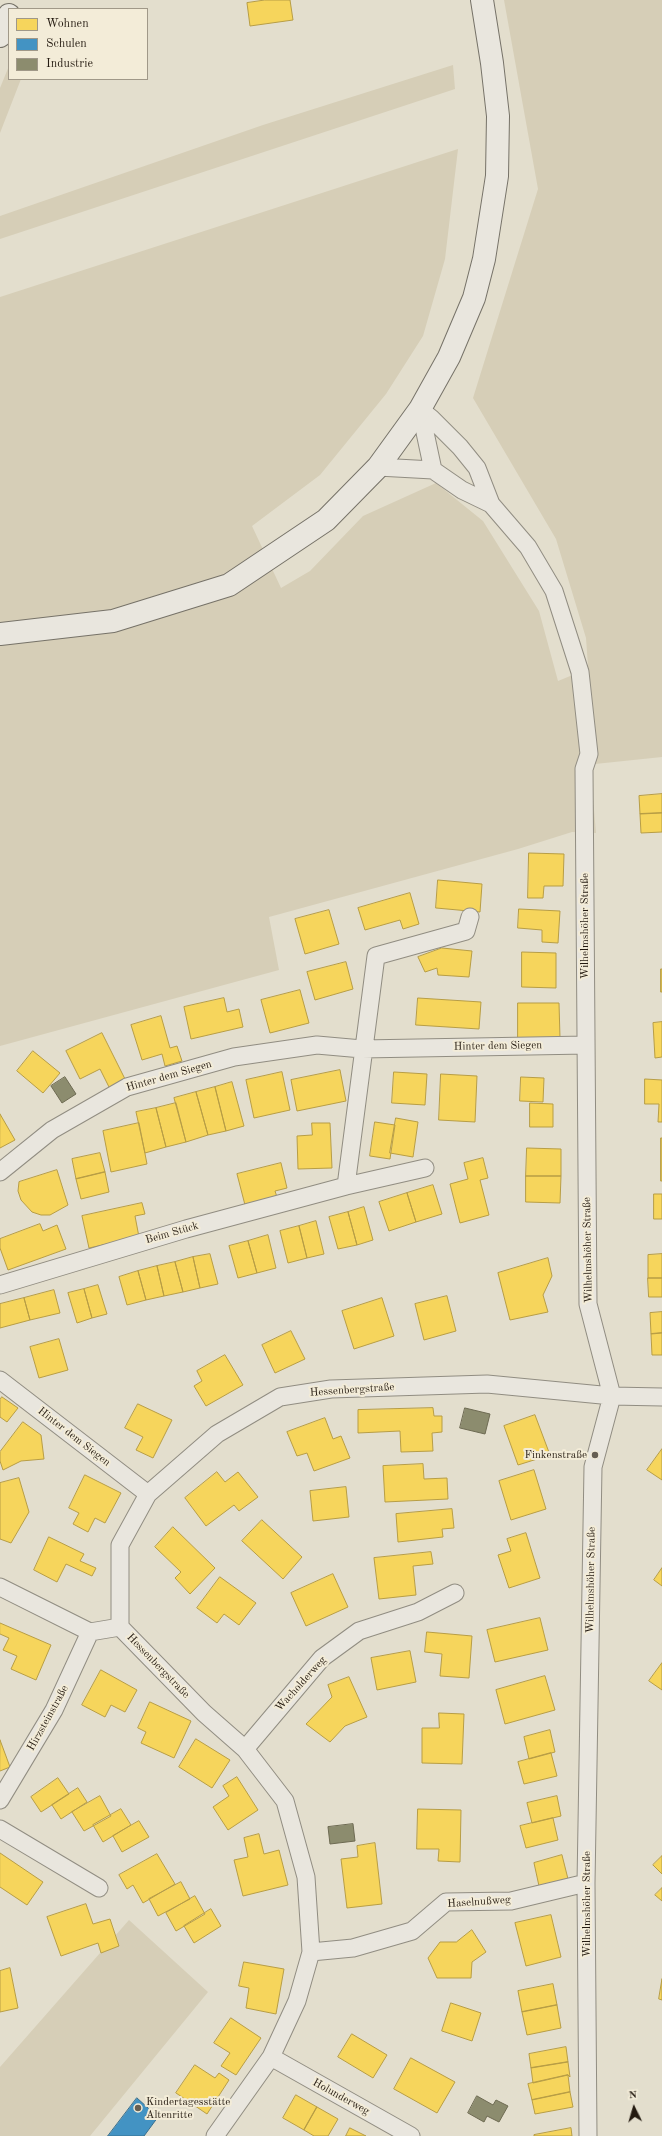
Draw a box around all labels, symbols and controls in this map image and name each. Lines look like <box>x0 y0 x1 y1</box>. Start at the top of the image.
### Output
legend <box>8 8 148 80</box>
text: Wohnen <box>46 18 89 30</box>
text: Schulen <box>46 38 87 50</box>
text: Industrie <box>46 58 93 70</box>
street label: Wilhelmshöher Straße <box>578 873 592 979</box>
street label: Hinter dem Siegen <box>454 1039 542 1053</box>
street label: Hinter dem Siegen <box>125 1057 213 1095</box>
street label: Wilhelmshöher Straße <box>580 1197 596 1303</box>
street label: Beim Stück <box>144 1219 200 1247</box>
street label: Hessenbergstraße <box>309 1380 395 1400</box>
street label: Hinter dem Siegen <box>35 1405 113 1469</box>
place label: Finkenstraße <box>525 1448 587 1462</box>
marker: Finkenstraße <box>590 1450 600 1460</box>
street label: Wilhelmshöher Straße <box>583 1527 599 1633</box>
street label: Hessenbergstraße <box>124 1631 192 1701</box>
street label: Wacholderweg <box>273 1654 329 1714</box>
street label: Hirzsteinstraße <box>25 1683 71 1753</box>
street label: Wilhelmshöher Straße <box>580 1851 594 1957</box>
street label: Haselnußweg <box>447 1893 511 1911</box>
street label: Holunderweg <box>310 2076 372 2118</box>
north arrow <box>614 2088 654 2128</box>
text: N <box>628 2090 638 2101</box>
place label: Kindertagesstätte Altenritte <box>146 2095 230 2121</box>
marker: Kindertagesstätte Altenritte <box>133 2103 143 2113</box>

